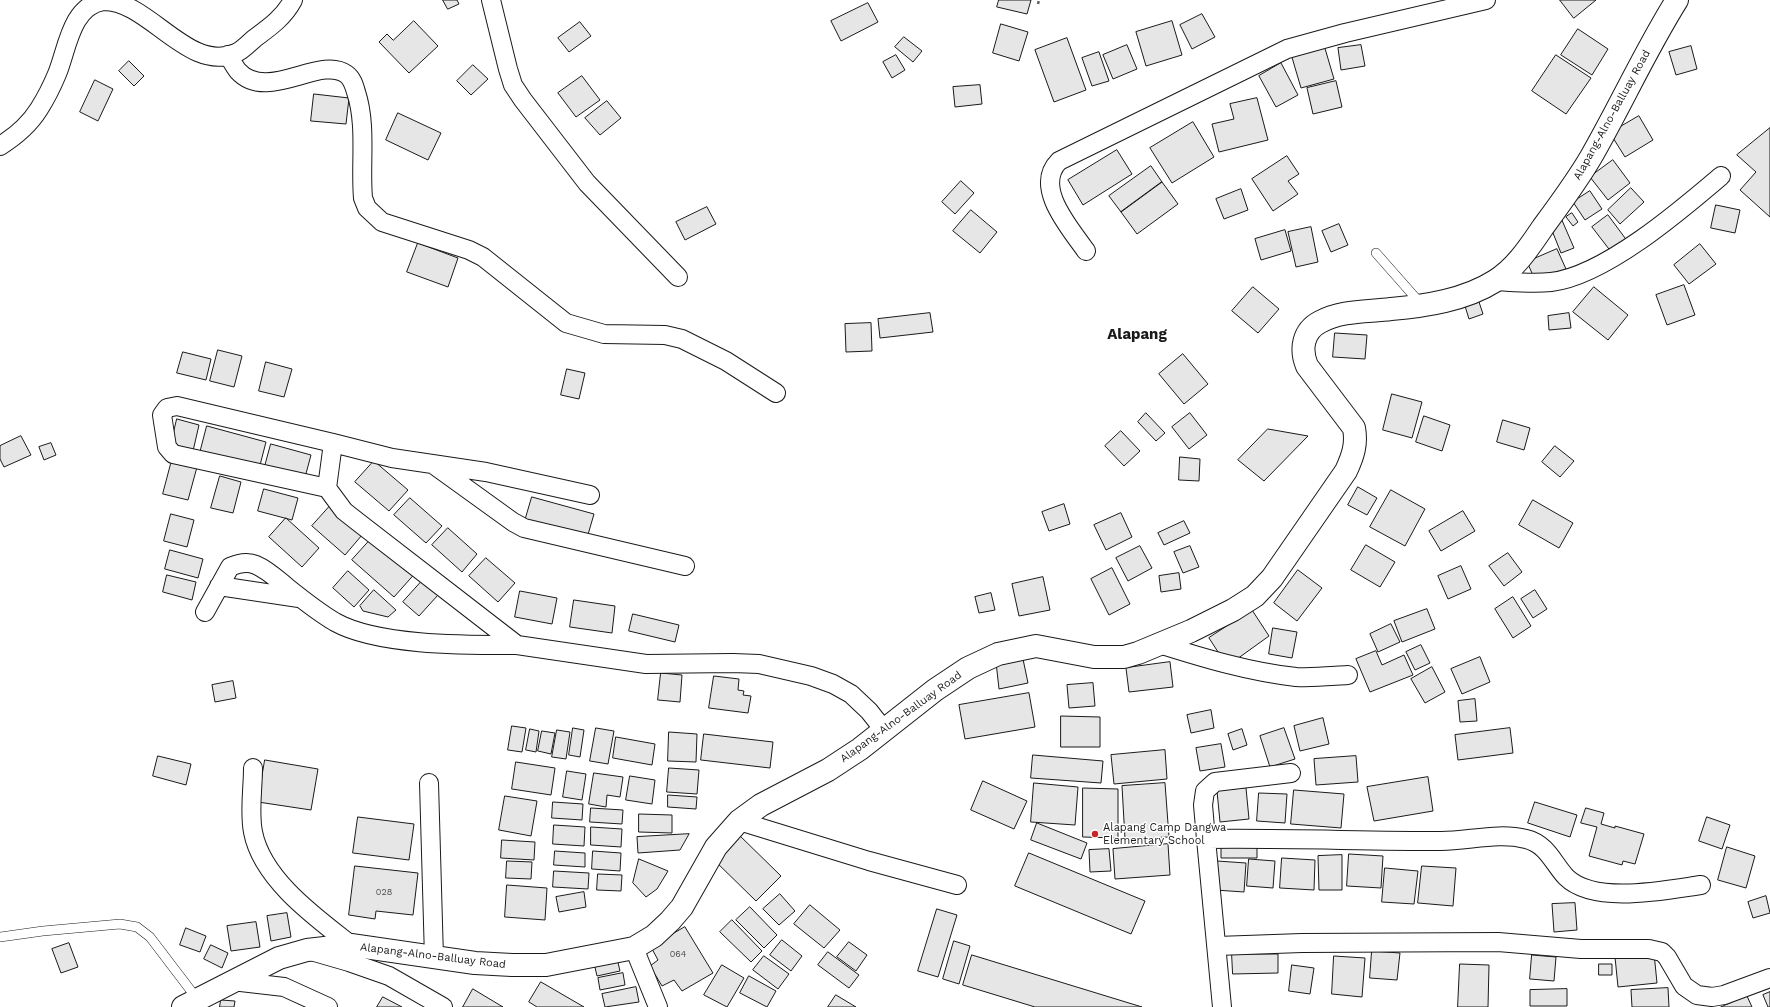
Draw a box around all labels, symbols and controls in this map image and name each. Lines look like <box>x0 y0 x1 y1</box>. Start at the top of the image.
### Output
street label: Alapang-Alno-Balluay Road <box>1571 48 1653 182</box>
district label: Alapang <box>1107 326 1167 344</box>
street label: Alapang-Alno-Balluay Road <box>838 669 964 765</box>
place label: Alapang Camp Dangwa Elementary School <box>1103 821 1226 847</box>
marker: Alapang Camp Dangwa Elementary School <box>1090 829 1100 839</box>
house number: 028 <box>376 887 392 897</box>
street label: Alapang-Alno-Balluay Road <box>359 941 507 971</box>
house number: 064 <box>670 949 686 959</box>

